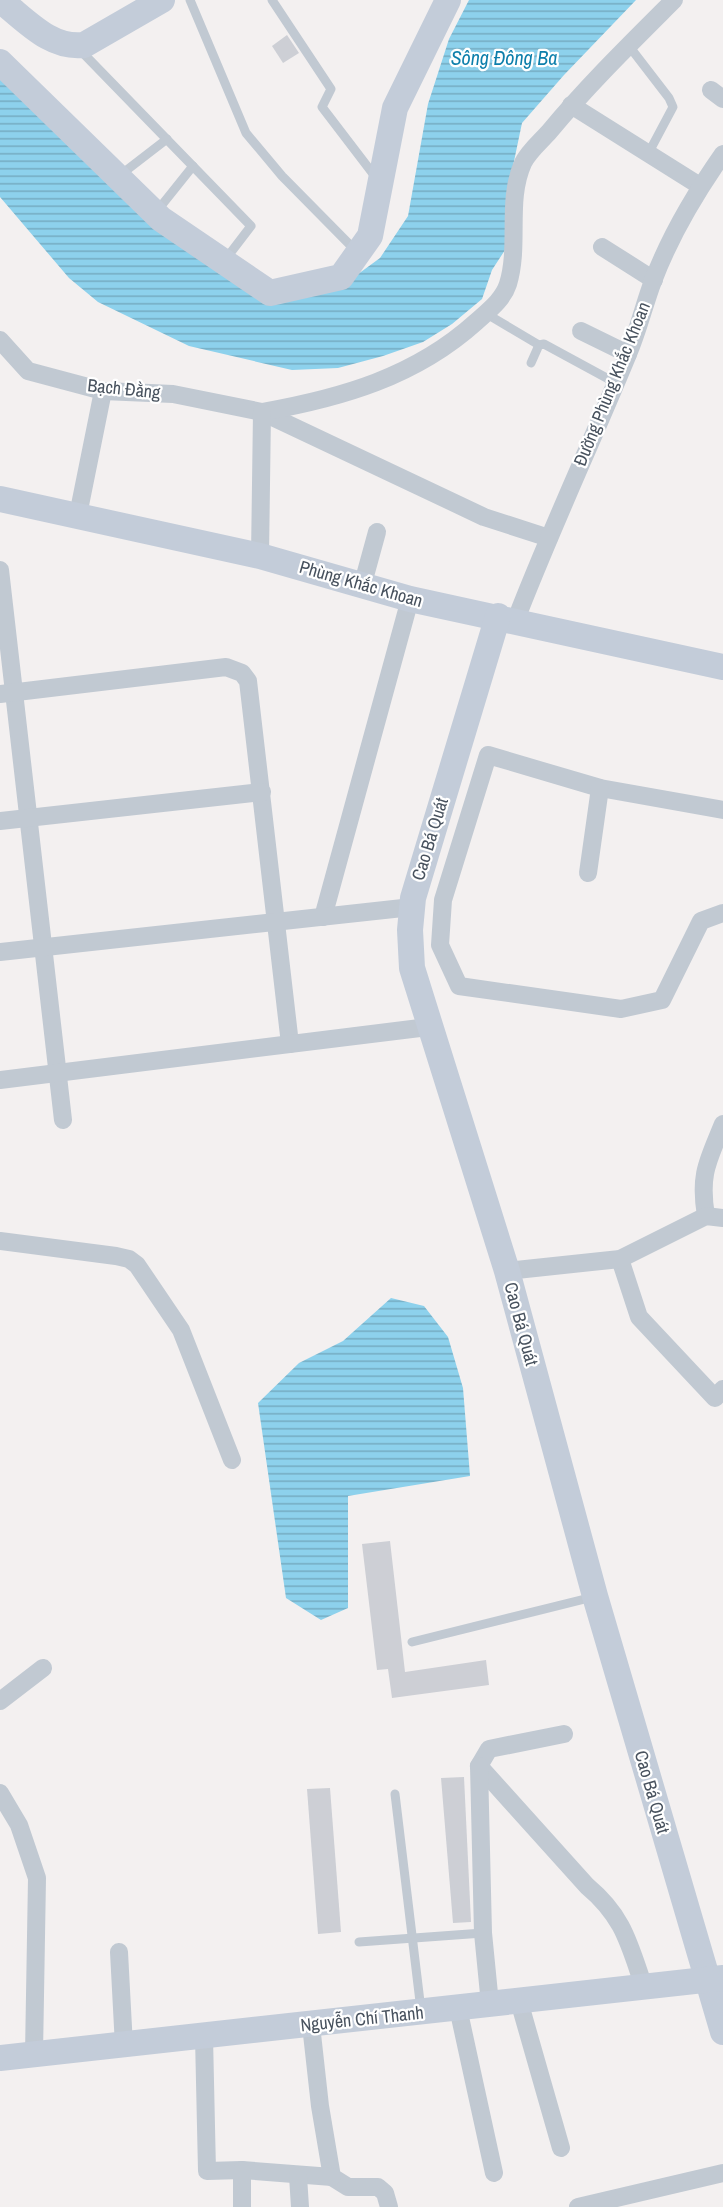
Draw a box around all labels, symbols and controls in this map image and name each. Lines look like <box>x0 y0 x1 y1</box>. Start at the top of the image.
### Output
water label: Sông Đông Ba <box>451 44 557 71</box>
street label: Đường Phùng Khắc Khoan <box>567 298 656 470</box>
street label: Bạch Đằng <box>86 372 162 405</box>
street label: Phùng Khắc Khoan <box>297 554 426 613</box>
street label: Cao Bá Quát <box>405 794 454 883</box>
street label: Cao Bá Quát <box>498 1279 545 1368</box>
street label: Cao Bá Quát <box>629 1747 676 1836</box>
street label: Nguyễn Chí Thanh <box>299 2000 425 2037</box>

